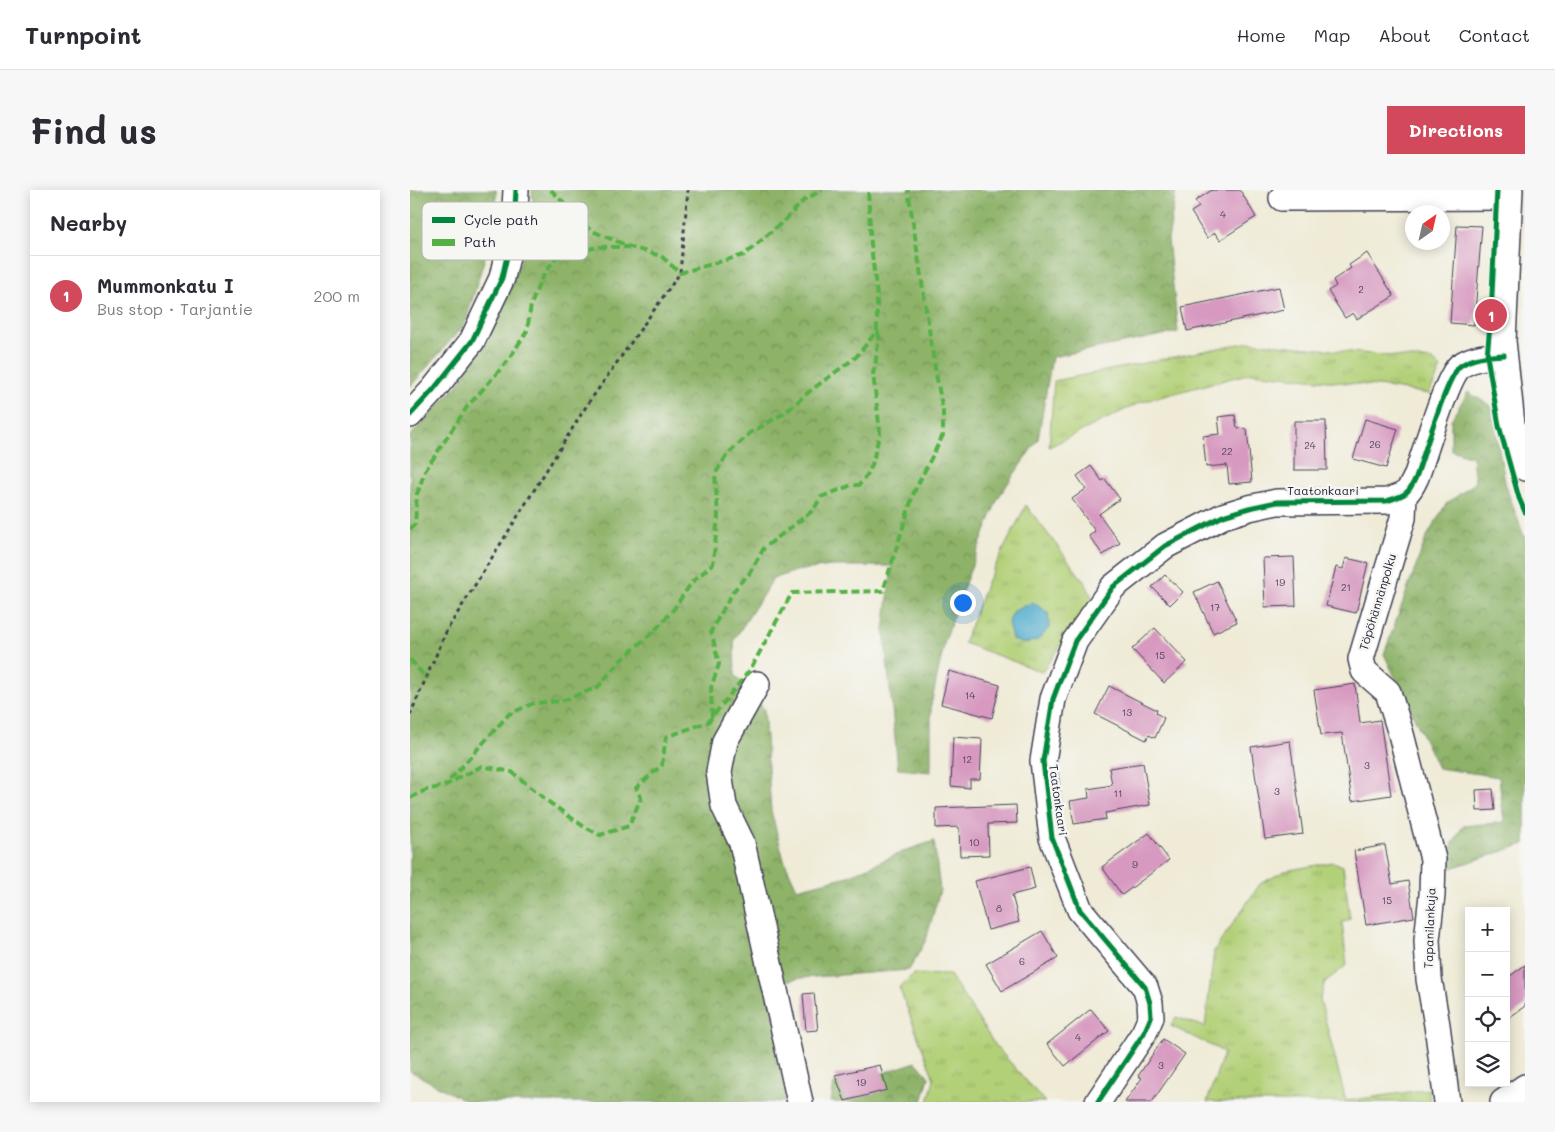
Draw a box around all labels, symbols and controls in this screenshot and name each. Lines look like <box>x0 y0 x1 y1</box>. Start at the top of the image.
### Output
text: Turnpoint <box>25 19 141 50</box>
text: Home <box>1237 23 1286 47</box>
text: Map <box>1314 23 1350 47</box>
text: About <box>1378 23 1431 47</box>
text: Contact <box>1459 23 1530 47</box>
button: Directions <box>1387 106 1525 154</box>
text: Find us <box>30 107 157 153</box>
legend <box>422 202 588 260</box>
north arrow <box>1405 205 1450 250</box>
house number: 4 <box>1220 207 1226 221</box>
text: Nearby <box>50 209 127 236</box>
text: Cycle path <box>464 210 538 229</box>
text: Path <box>464 232 495 251</box>
text: Mummonkatu I <box>97 273 234 298</box>
house number: 2 <box>1358 282 1364 296</box>
text: 1 <box>62 285 70 306</box>
text: 200 m <box>313 285 360 306</box>
pin: 1 <box>1475 296 1507 334</box>
text: Bus stop · Tarjantie <box>97 298 253 319</box>
house number: 26 <box>1369 437 1381 451</box>
house number: 24 <box>1304 438 1316 452</box>
house number: 22 <box>1221 444 1233 458</box>
street label: Taatonkaari <box>1287 482 1359 498</box>
street label: Töpöhännänpolku <box>1355 551 1399 652</box>
house number: 19 <box>1275 575 1285 589</box>
house number: 21 <box>1341 580 1351 594</box>
your location <box>950 590 976 616</box>
house number: 17 <box>1210 600 1220 614</box>
house number: 15 <box>1155 648 1165 662</box>
house number: 14 <box>965 688 975 702</box>
house number: 13 <box>1122 705 1132 719</box>
house number: 12 <box>962 752 972 766</box>
house number: 3 <box>1364 758 1370 772</box>
street label: Taatonkaari <box>1046 763 1072 836</box>
house number: 3 <box>1274 784 1280 798</box>
house number: 11 <box>1114 786 1122 800</box>
house number: 10 <box>969 835 979 849</box>
house number: 9 <box>1132 857 1138 871</box>
street label: Tapanilankuja <box>1420 887 1438 969</box>
house number: 15 <box>1382 893 1392 907</box>
house number: 8 <box>996 901 1002 915</box>
map controls <box>1465 907 1510 1087</box>
button: + <box>1465 907 1510 952</box>
button: − <box>1465 952 1510 997</box>
house number: 6 <box>1019 954 1025 968</box>
button: locate <box>1465 997 1510 1042</box>
house number: 4 <box>1075 1030 1081 1044</box>
button: layers <box>1465 1042 1510 1087</box>
house number: 3 <box>1158 1058 1164 1072</box>
house number: 19 <box>856 1075 866 1089</box>

